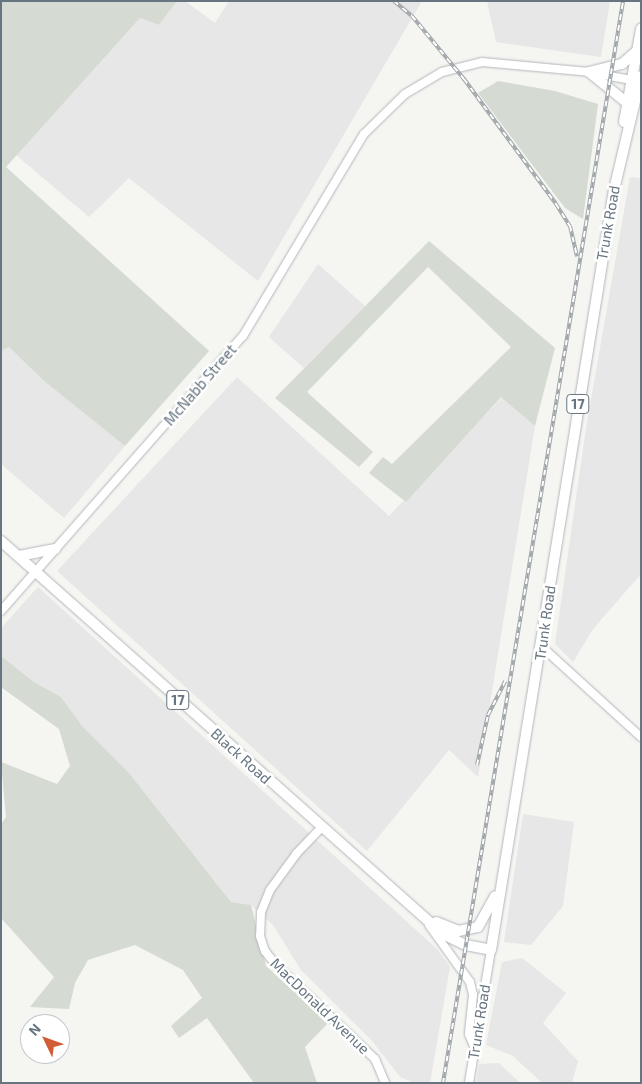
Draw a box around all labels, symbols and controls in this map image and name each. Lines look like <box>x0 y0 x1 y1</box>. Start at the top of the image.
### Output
street label: Trunk Road <box>593 184 623 262</box>
street label: McNabb Street <box>160 341 240 429</box>
road number: 17 <box>566 392 590 416</box>
street label: Trunk Road <box>531 584 559 662</box>
road number: 17 <box>166 688 190 712</box>
street label: Black Road <box>207 724 275 788</box>
street label: MacDonald Avenue <box>267 954 373 1058</box>
street label: Trunk Road <box>464 983 494 1061</box>
north arrow <box>20 1014 70 1064</box>
text: N <box>25 1020 44 1039</box>

